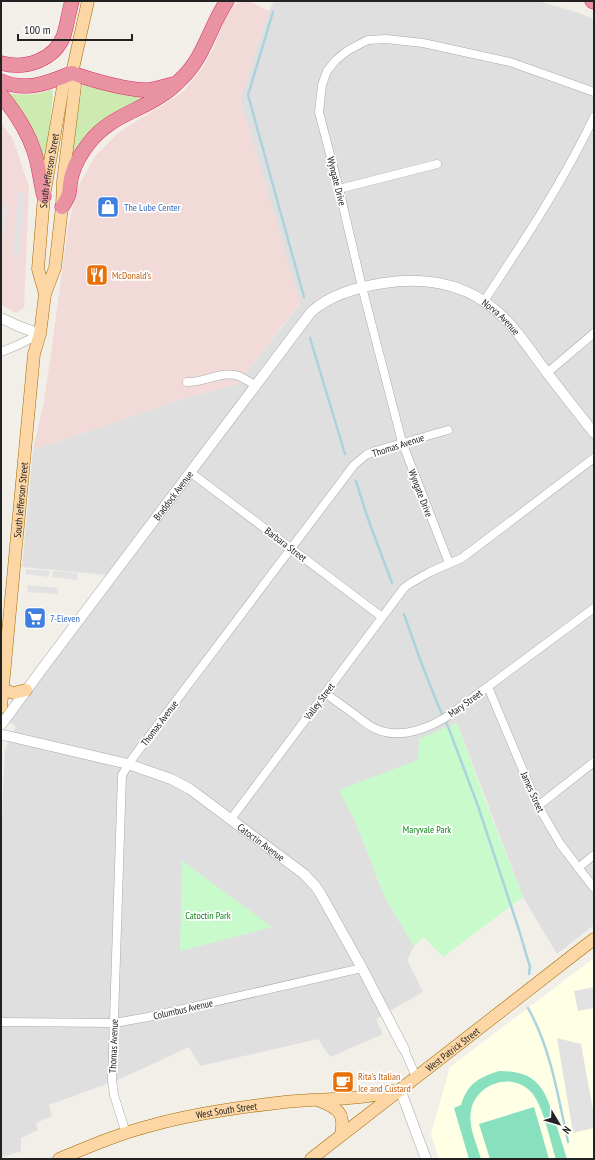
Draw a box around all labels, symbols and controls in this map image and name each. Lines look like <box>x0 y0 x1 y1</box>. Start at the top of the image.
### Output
scale bar <box>18 16 132 42</box>
text: 100 m <box>24 22 51 37</box>
street label: South Jefferson Street <box>37 132 62 209</box>
street label: Wyngate Drive <box>324 155 349 207</box>
shop icon: The Lube Center <box>95 194 121 220</box>
place label: The Lube Center <box>124 201 181 214</box>
restaurant icon: McDonald's <box>84 262 110 288</box>
place label: McDonald's <box>112 269 152 282</box>
street label: Norva Avenue <box>479 296 522 338</box>
street label: Thomas Avenue <box>370 431 426 460</box>
street label: South Jefferson Street <box>11 461 31 538</box>
street label: Wyngate Drive <box>405 467 436 519</box>
street label: Braddock Avenue <box>150 468 196 523</box>
street label: Barbara Street <box>262 524 310 565</box>
supermarket icon: 7-Eleven <box>22 605 48 631</box>
place label: 7-Eleven <box>50 612 80 625</box>
street label: Valley Street <box>301 680 338 723</box>
street label: Mary Street <box>446 686 485 720</box>
street label: Thomas Avenue <box>138 698 181 749</box>
street label: James Street <box>517 769 547 815</box>
street label: Catoctin Avenue <box>235 821 287 864</box>
park label: Maryvale Park <box>403 823 451 836</box>
park label: Catoctin Park <box>185 909 231 922</box>
street label: Columbus Avenue <box>152 996 214 1023</box>
street label: Thomas Avenue <box>106 1019 121 1073</box>
street label: West Patrick Street <box>423 1024 482 1075</box>
cafe icon: Rita's Italian Ice and Custard <box>330 1069 356 1095</box>
place label: Rita's Italian Ice and Custard <box>358 1070 411 1095</box>
street label: West South Street <box>195 1099 258 1122</box>
north arrow <box>539 1104 579 1144</box>
text: N <box>560 1124 574 1137</box>

